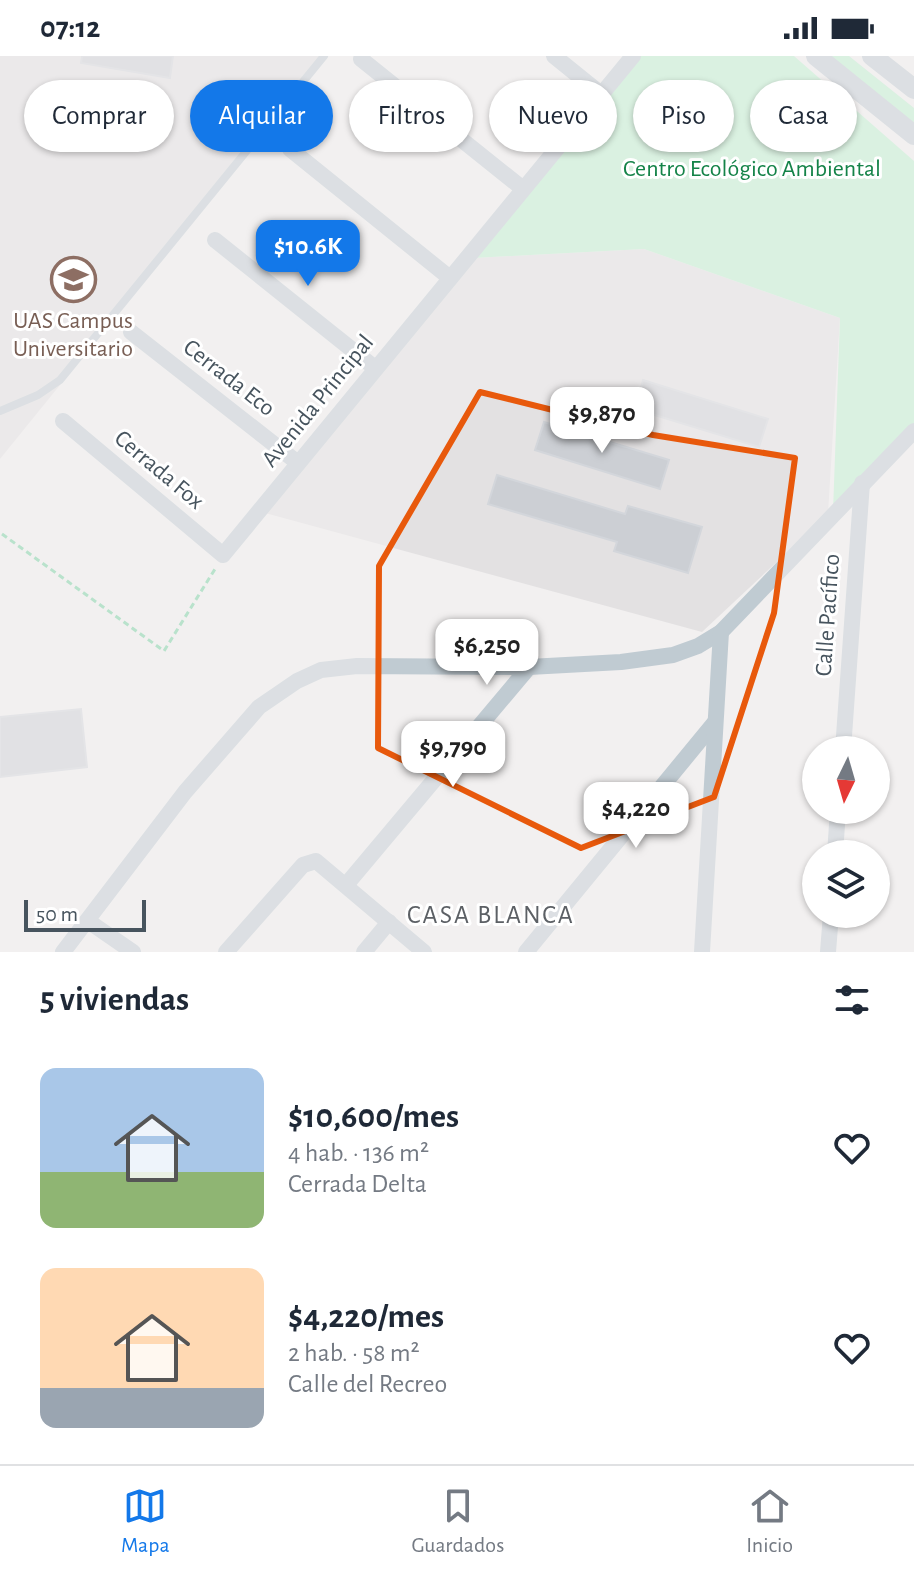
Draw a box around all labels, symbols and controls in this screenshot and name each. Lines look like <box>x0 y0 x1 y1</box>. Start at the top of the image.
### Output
text: 07:12 <box>40 13 100 43</box>
chip: Comprar <box>24 80 174 152</box>
chip: Alquilar <box>190 80 333 152</box>
chip: Filtros <box>349 80 473 152</box>
chip: Nuevo <box>489 80 617 152</box>
chip: Piso <box>633 80 734 152</box>
chip: Casa <box>750 80 857 152</box>
park label: Centro Ecológico Ambiental <box>623 157 881 181</box>
pin: $10.6K <box>243 220 373 288</box>
text: $10.6K <box>274 233 342 259</box>
school or university icon: UAS Campus Universitario <box>49 255 97 303</box>
place label: UAS Campus Universitario <box>13 309 133 361</box>
street label: Avenida Principal <box>258 330 378 472</box>
street label: Cerrada Eco <box>179 335 279 421</box>
pin: $9,870 <box>537 387 667 455</box>
text: $9,870 <box>568 400 636 426</box>
street label: Cerrada Fox <box>110 426 209 514</box>
street label: Calle Pacífico <box>812 553 844 677</box>
pin: $6,250 <box>422 619 552 687</box>
text: $6,250 <box>453 632 521 658</box>
pin: $9,790 <box>388 721 518 789</box>
text: $9,790 <box>419 734 487 760</box>
north arrow <box>802 736 890 824</box>
map controls <box>802 736 890 928</box>
pin: $4,220 <box>571 782 701 850</box>
text: $4,220 <box>602 795 670 821</box>
button: layers <box>802 840 890 928</box>
scale bar <box>24 896 146 932</box>
district label: CASA BLANCA <box>407 902 575 928</box>
text: 50 m <box>36 903 78 925</box>
icon: filters <box>830 978 874 1022</box>
text: 5 viviendas <box>40 983 189 1017</box>
icon: home <box>104 1100 200 1196</box>
text: $10,600/mes <box>288 1100 459 1134</box>
icon: heart <box>830 1126 874 1170</box>
text: 4 hab. · 136 m² <box>288 1140 429 1166</box>
text: Cerrada Delta <box>288 1171 427 1197</box>
icon: home <box>104 1300 200 1396</box>
text: $4,220/mes <box>288 1300 444 1334</box>
icon: heart <box>830 1326 874 1370</box>
text: 2 hab. · 58 m² <box>288 1340 420 1366</box>
text: Calle del Recreo <box>288 1371 447 1397</box>
tab: Mapa <box>121 1484 170 1558</box>
tab: Guardados <box>411 1484 504 1558</box>
tab: Inicio <box>746 1484 793 1558</box>

